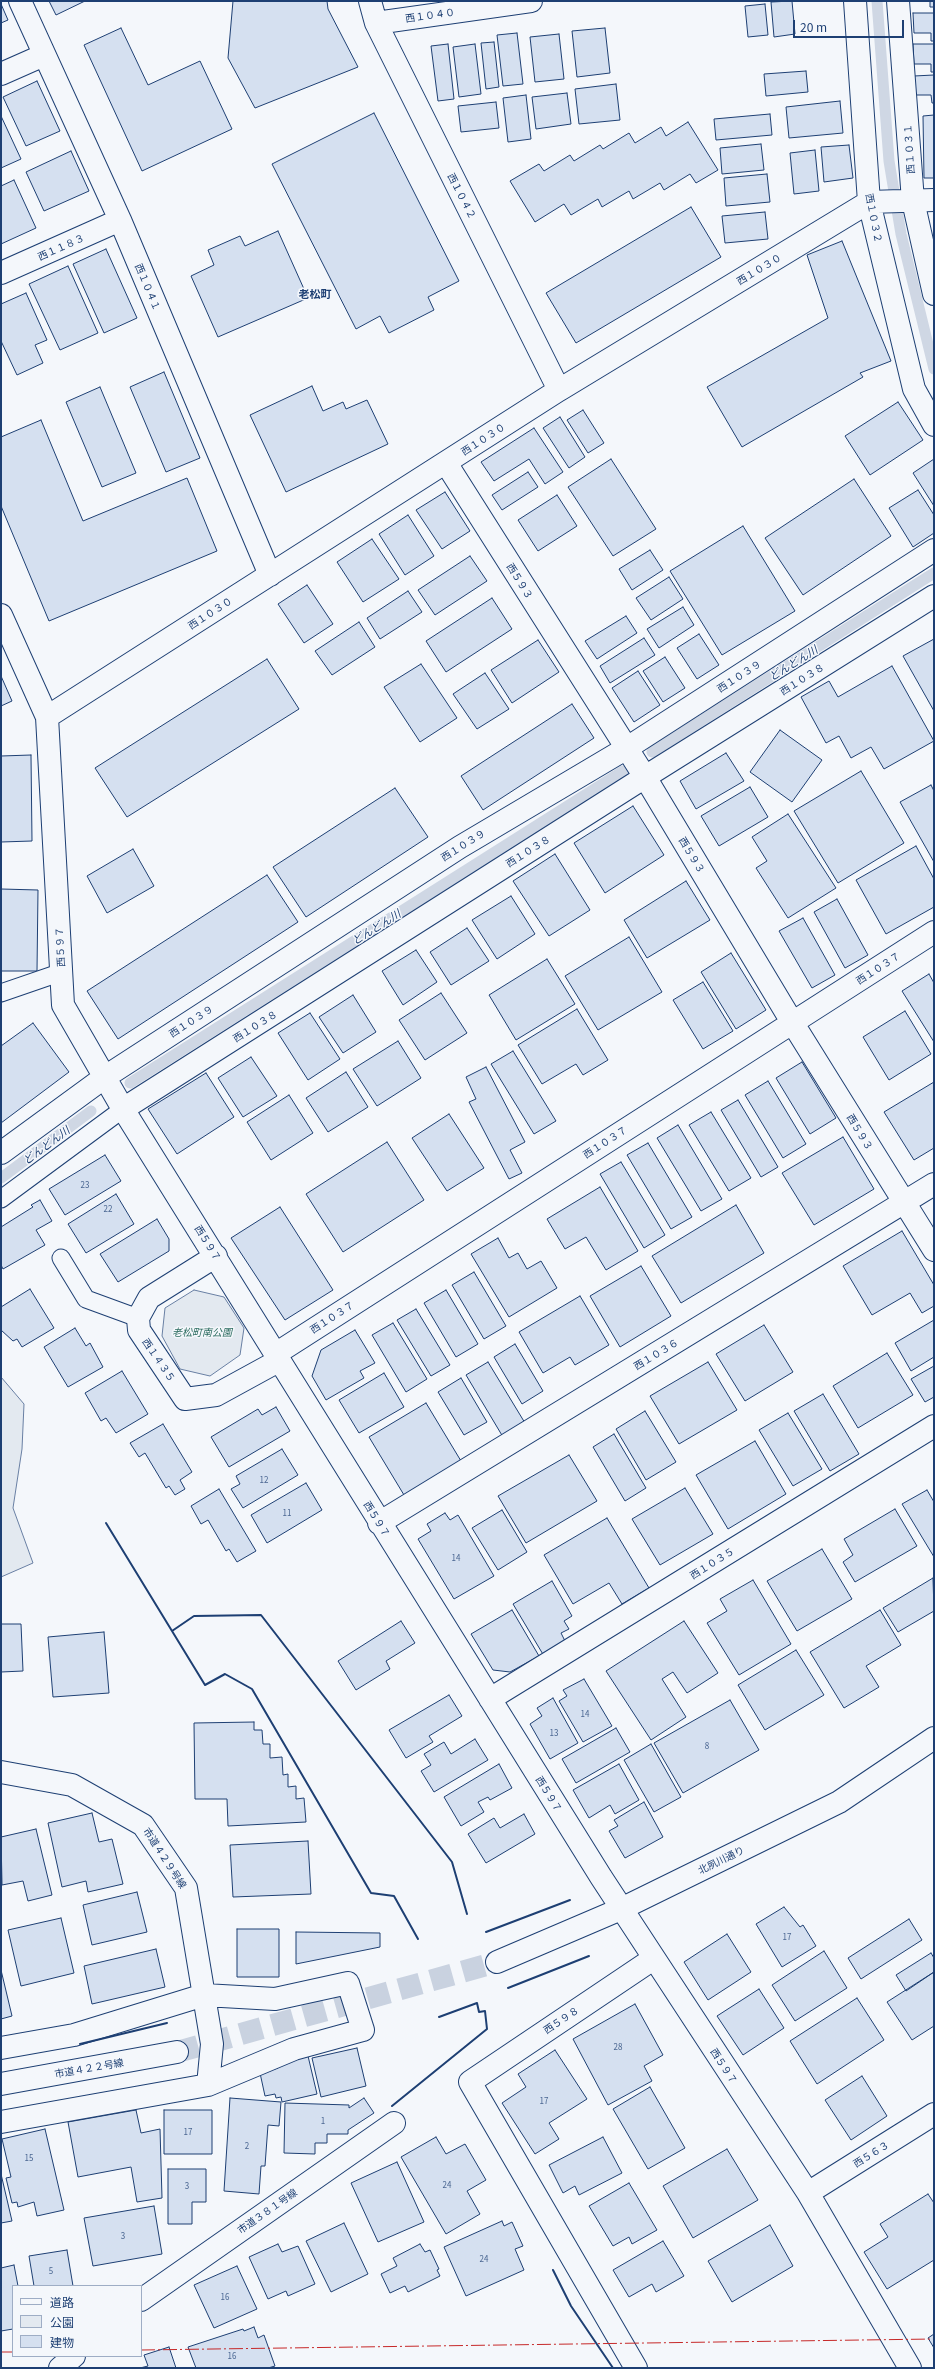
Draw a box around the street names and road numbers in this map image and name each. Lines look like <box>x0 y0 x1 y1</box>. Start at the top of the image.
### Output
street label: 西１０４０ <box>404 6 456 24</box>
street label: 西１０３１ <box>901 124 917 174</box>
street label: 西１０４２ <box>445 171 479 221</box>
street label: 西１０３２ <box>863 192 885 244</box>
street label: 西１１８３ <box>36 231 86 263</box>
street label: 西１０３０ <box>734 251 784 287</box>
street label: 西１０４１ <box>133 262 163 312</box>
street label: 西１０３０ <box>459 420 507 458</box>
street label: 西５９３ <box>504 561 536 601</box>
street label: 西１０３０ <box>186 594 234 632</box>
street label: 西１０３９ <box>715 657 763 695</box>
street label: 西１０３８ <box>778 661 826 697</box>
street label: 西１０３９ <box>439 827 487 863</box>
street label: 西１０３８ <box>504 833 552 869</box>
street label: 西５９３ <box>677 835 707 875</box>
street label: 西５９７ <box>53 927 67 967</box>
street label: 西１０３７ <box>854 949 902 987</box>
street label: 西１０３９ <box>167 1002 215 1040</box>
street label: 西１０３８ <box>231 1008 279 1044</box>
street label: 西５９３ <box>845 1112 875 1152</box>
street label: 西１０３７ <box>581 1123 629 1161</box>
street label: 西５９７ <box>192 1223 224 1263</box>
street label: 西１０３７ <box>308 1298 356 1336</box>
street label: 西１４３５ <box>140 1336 178 1384</box>
street label: 西１０３６ <box>631 1336 681 1372</box>
street label: 西５９７ <box>361 1499 393 1539</box>
street label: 西１０３５ <box>688 1545 736 1581</box>
street label: 西５９７ <box>533 1774 565 1814</box>
street label: 市道４２９号線 <box>141 1825 189 1891</box>
street label: 北夙川通り <box>696 1844 746 1876</box>
street label: 西５９８ <box>541 2004 581 2036</box>
street label: 西５９７ <box>708 2046 740 2086</box>
street label: 市道４２２号線 <box>53 2056 125 2080</box>
street label: 西５６３ <box>851 2138 891 2170</box>
street label: 市道３８１号線 <box>235 2186 299 2236</box>

